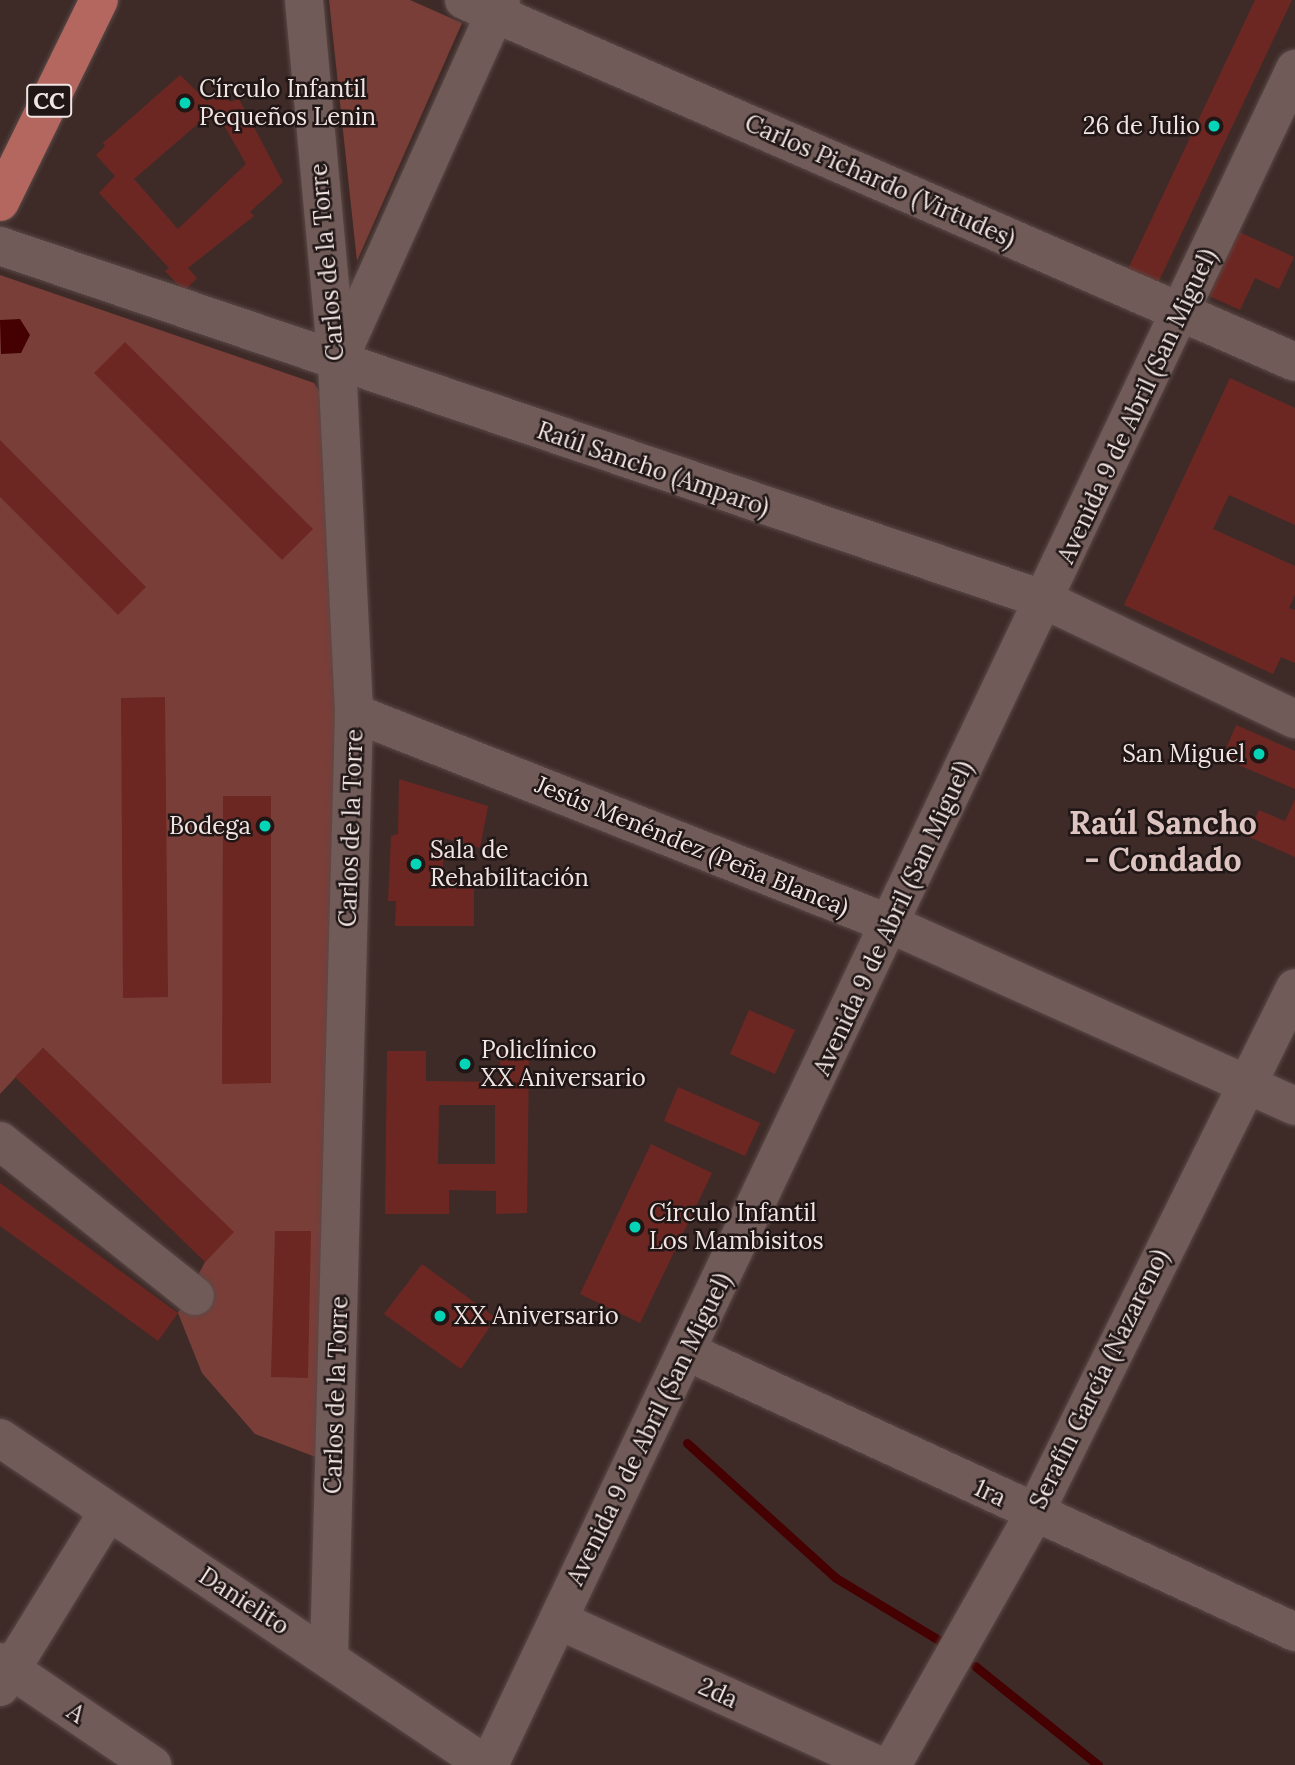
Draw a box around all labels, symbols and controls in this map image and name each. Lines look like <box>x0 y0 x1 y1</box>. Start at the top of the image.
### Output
place label: Círculo Infantil Pequeños Lenin <box>199 75 376 131</box>
road number: CC <box>24 82 74 120</box>
marker: Círculo Infantil Pequeños Lenin <box>177 95 193 111</box>
street label: Carlos Pichardo (Virtudes) <box>740 108 1020 254</box>
place label: 26 de Julio <box>1083 112 1200 140</box>
marker: 26 de Julio <box>1206 118 1222 134</box>
street label: Carlos de la Torre <box>304 162 350 362</box>
street label: Avenida 9 de Abril (San Miguel) <box>1051 244 1223 568</box>
street label: Raúl Sancho (Amparo) <box>533 416 773 522</box>
street label: Carlos de la Torre <box>333 728 369 928</box>
place label: San Miguel <box>1122 740 1245 768</box>
marker: San Miguel <box>1251 746 1267 762</box>
street label: Avenida 9 de Abril (San Miguel) <box>807 756 979 1080</box>
street label: Jesús Menéndez (Peña Blanca) <box>531 770 853 922</box>
district label: Raúl Sancho - Condado <box>1069 805 1257 880</box>
place label: Bodega <box>169 812 251 840</box>
marker: Bodega <box>257 818 273 834</box>
place label: Sala de Rehabilitación <box>430 836 589 892</box>
marker: Sala de Rehabilitación <box>408 856 424 872</box>
place label: Policlínico XX Aniversario <box>481 1036 646 1092</box>
marker: Policlínico XX Aniversario <box>455 1054 475 1074</box>
place label: Círculo Infantil Los Mambisitos <box>649 1199 824 1255</box>
marker: Círculo Infantil Los Mambisitos <box>627 1219 643 1235</box>
street label: Serafín García (Nazareno) <box>1024 1244 1174 1514</box>
street label: Avenida 9 de Abril (San Miguel) <box>561 1268 737 1590</box>
street label: Carlos de la Torre <box>318 1295 354 1495</box>
place label: XX Aniversario <box>454 1302 619 1330</box>
marker: XX Aniversario <box>432 1308 448 1324</box>
street label: 1ra <box>970 1473 1010 1513</box>
street label: Danielito <box>194 1561 294 1641</box>
street label: 2da <box>694 1672 742 1714</box>
street label: A <box>62 1697 90 1729</box>

